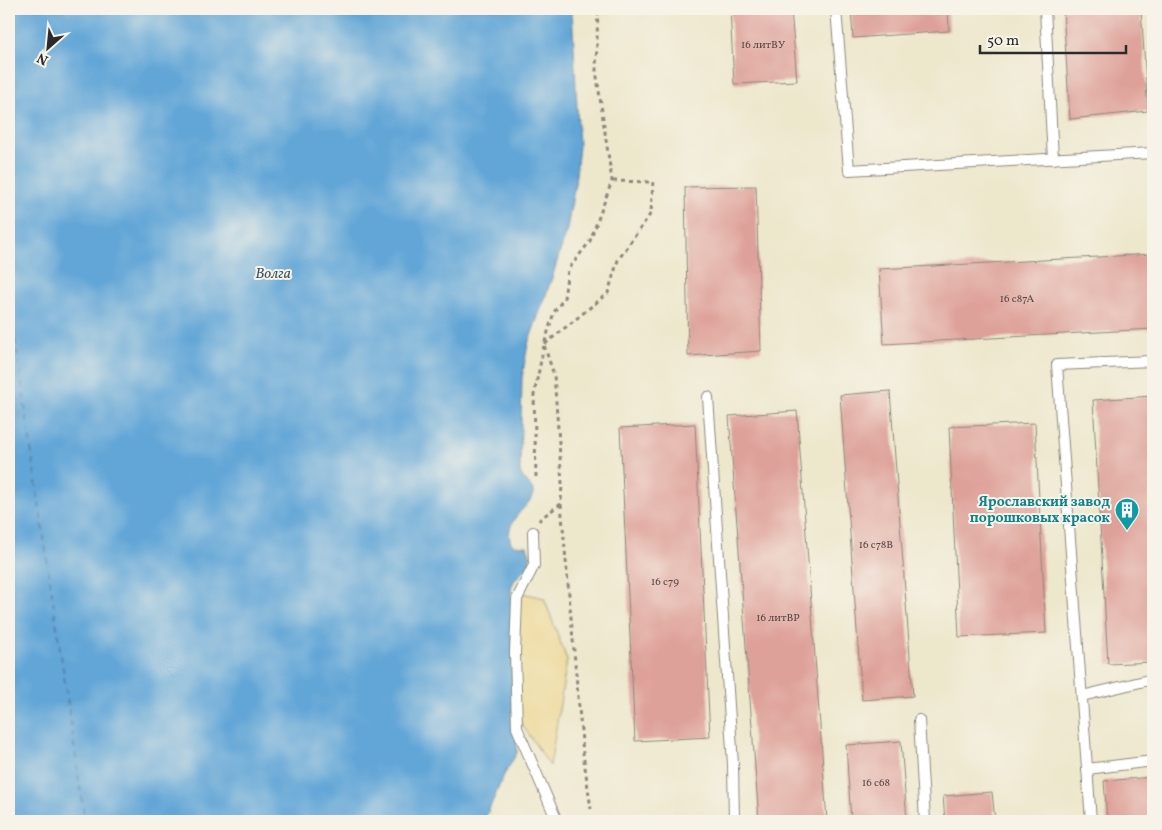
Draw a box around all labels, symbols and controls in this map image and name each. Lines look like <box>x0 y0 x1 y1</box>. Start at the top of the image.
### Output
north arrow <box>22 22 72 72</box>
scale bar <box>980 22 1126 54</box>
text: 50 m <box>987 31 1019 52</box>
house number: 16 литВУ <box>741 38 785 53</box>
text: N <box>34 47 52 69</box>
water label: Волга <box>255 264 291 285</box>
house number: 16 с87А <box>1000 292 1035 307</box>
place label: Ярославский завод порошковых красок <box>970 493 1111 528</box>
building icon: Ярославский завод порошковых красок <box>1114 497 1140 531</box>
house number: 16 с78В <box>859 538 893 553</box>
house number: 16 с79 <box>651 575 679 590</box>
house number: 16 литВР <box>756 611 800 626</box>
house number: 16 с68 <box>862 776 890 791</box>

